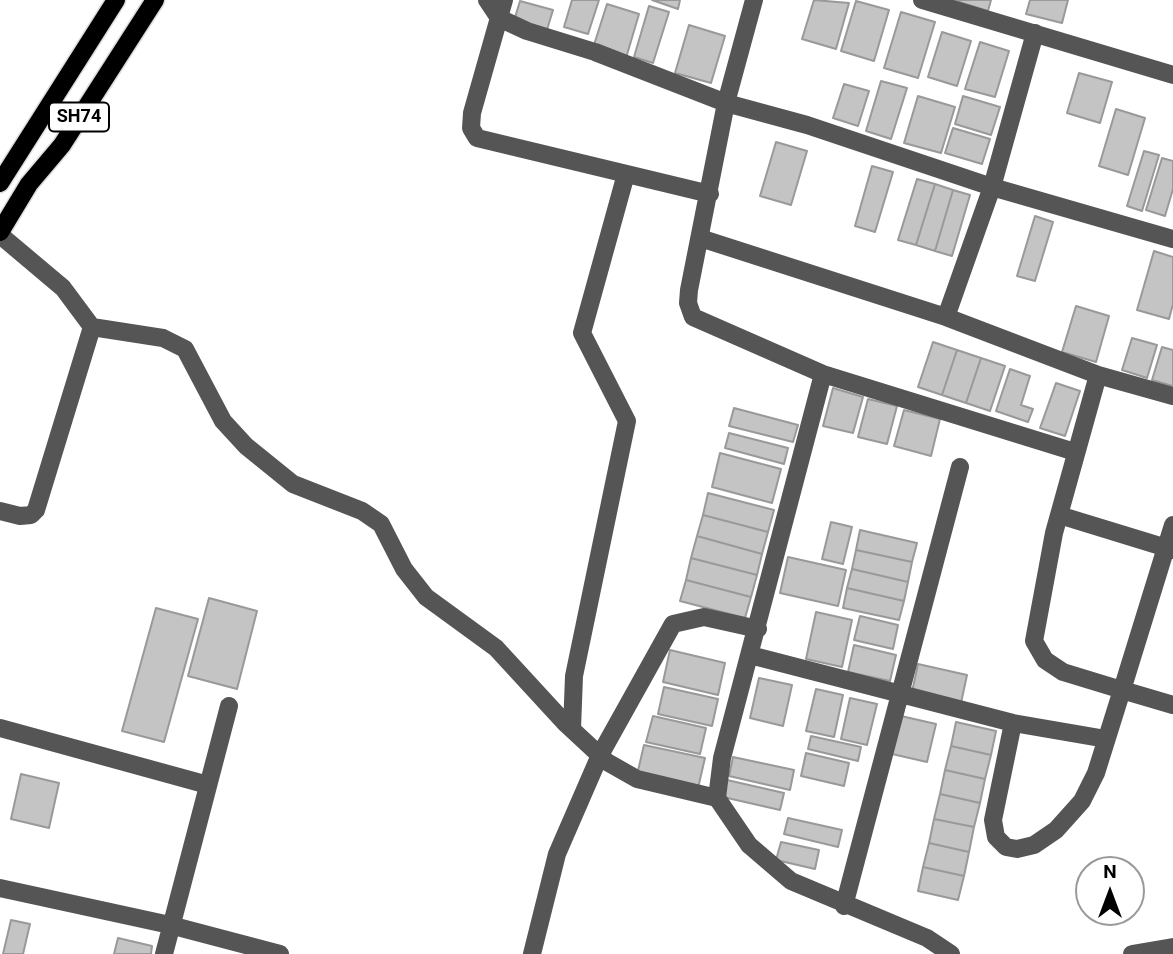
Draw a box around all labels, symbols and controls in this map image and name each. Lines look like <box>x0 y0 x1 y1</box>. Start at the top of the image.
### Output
road number: SH74 <box>49 103 109 132</box>
north arrow <box>1075 856 1145 926</box>
text: N <box>1103 860 1117 883</box>

